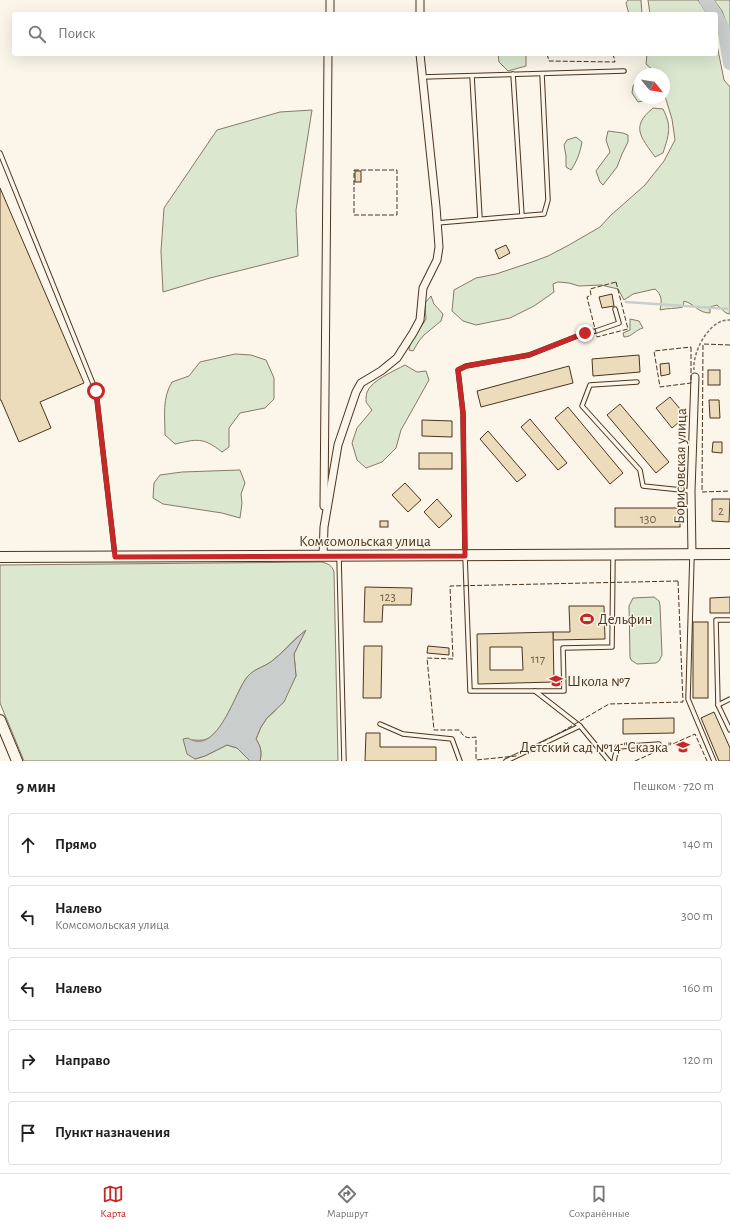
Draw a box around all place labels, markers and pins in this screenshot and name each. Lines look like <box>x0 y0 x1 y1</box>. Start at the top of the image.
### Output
sports icon: Дельфин <box>579 611 595 627</box>
place label: Дельфин <box>598 612 653 627</box>
school or university icon: Школа №7 <box>548 673 564 689</box>
place label: Школа №7 <box>567 674 630 689</box>
school or university icon: Детский сад №14 "Сказка" <box>675 739 691 755</box>
place label: Детский сад №14 "Сказка" <box>520 740 672 755</box>

